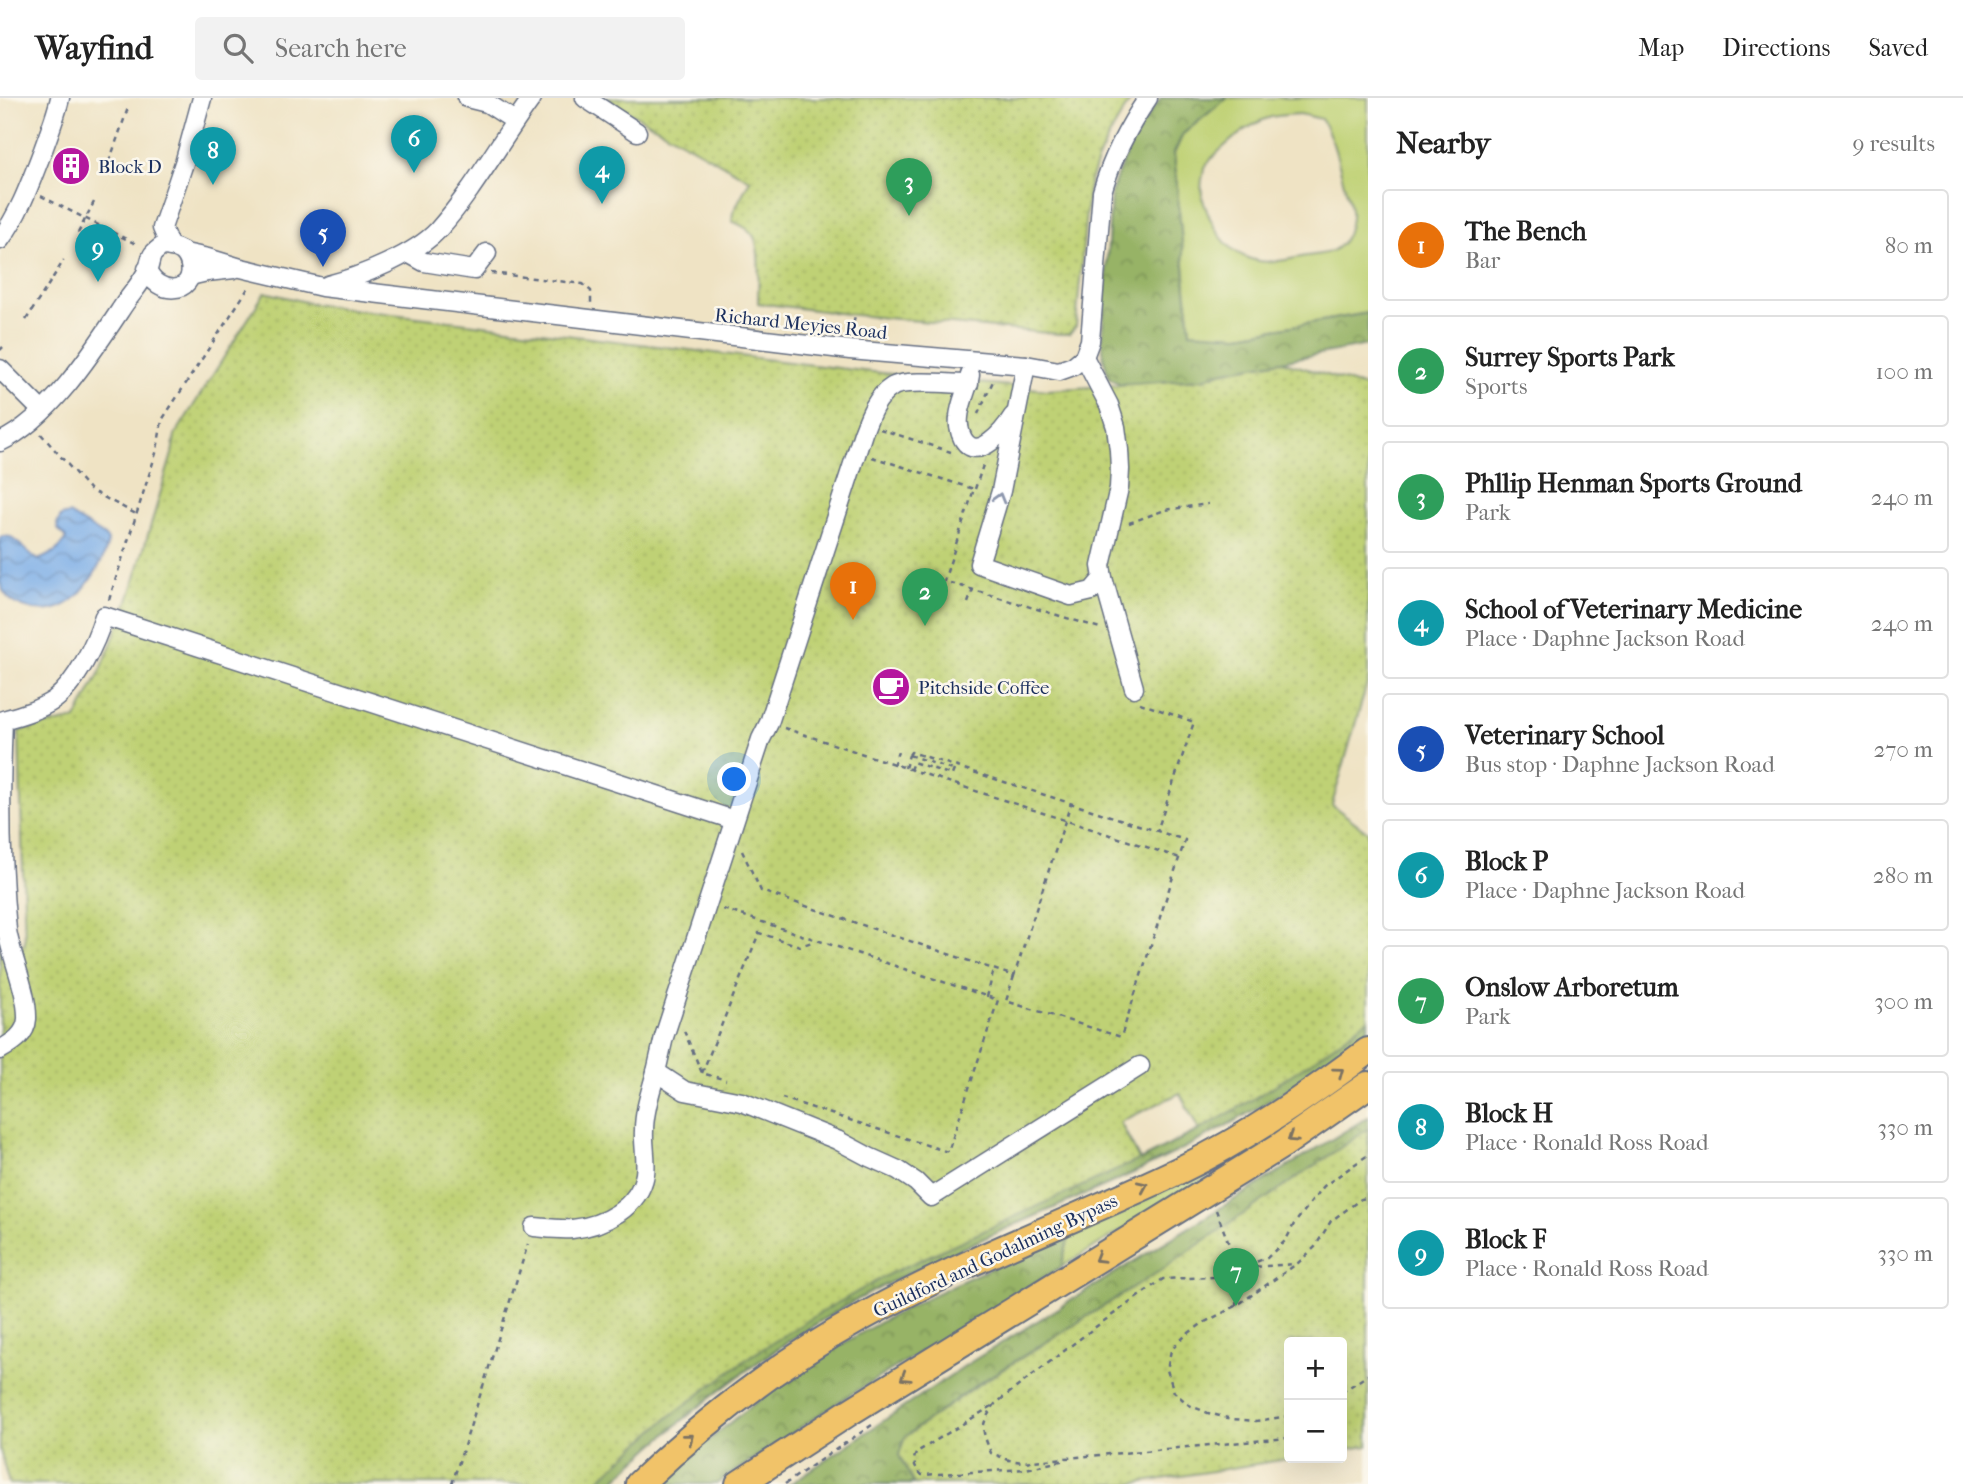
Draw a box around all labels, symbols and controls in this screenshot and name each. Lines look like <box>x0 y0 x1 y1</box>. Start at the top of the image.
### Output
search box <box>195 17 685 80</box>
text: Wayfind <box>35 29 153 68</box>
icon: search <box>219 29 257 67</box>
text: Search here <box>275 33 407 64</box>
text: Map <box>1638 34 1684 62</box>
text: Directions <box>1722 34 1830 62</box>
text: Saved <box>1868 34 1928 62</box>
pin: 6 <box>391 115 437 173</box>
text: Nearby <box>1396 126 1491 161</box>
pin: 8 <box>190 127 236 185</box>
text: 9 results <box>1853 130 1935 157</box>
building icon: Block D <box>50 145 92 187</box>
pin: 4 <box>579 146 625 204</box>
place label: Block D <box>98 156 162 178</box>
pin: 3 <box>886 158 932 216</box>
pin: 5 <box>300 209 346 267</box>
text: The Bench <box>1465 216 1587 247</box>
pin: 9 <box>75 224 121 282</box>
text: 1 <box>1417 232 1425 259</box>
text: 80 m <box>1885 232 1933 259</box>
text: Bar <box>1465 247 1500 274</box>
street label: Richard Meyjes Road <box>714 304 889 344</box>
text: Surrey Sports Park <box>1465 342 1675 373</box>
text: 2 <box>1415 358 1427 385</box>
text: 100 m <box>1875 358 1933 385</box>
text: Sports <box>1465 373 1527 400</box>
text: Phllip Henman Sports Ground <box>1465 468 1802 499</box>
text: 3 <box>1416 484 1426 511</box>
text: 240 m <box>1871 484 1933 511</box>
one-way arrow <box>990 493 1005 505</box>
text: Park <box>1465 499 1511 526</box>
pin: 1 <box>830 562 876 620</box>
pin: 2 <box>902 568 948 626</box>
text: School of Veterinary Medicine <box>1465 594 1802 625</box>
text: 4 <box>1414 610 1428 637</box>
text: 240 m <box>1871 610 1933 637</box>
text: Place · Daphne Jackson Road <box>1465 625 1745 652</box>
cafe icon: Pitchside Coffee <box>870 666 912 708</box>
place label: Pitchside Coffee <box>918 677 1049 699</box>
text: Veterinary School <box>1465 720 1664 751</box>
text: 5 <box>1416 736 1426 763</box>
text: 270 m <box>1873 736 1933 763</box>
text: Bus stop · Daphne Jackson Road <box>1465 751 1775 778</box>
your location <box>717 762 751 796</box>
text: Block P <box>1465 846 1548 877</box>
text: 6 <box>1415 862 1427 889</box>
text: 280 m <box>1873 862 1933 889</box>
text: Place · Daphne Jackson Road <box>1465 877 1745 904</box>
text: Onslow Arboretum <box>1465 972 1679 1003</box>
text: 7 <box>1415 988 1427 1015</box>
text: 300 m <box>1874 988 1933 1015</box>
text: Park <box>1465 1003 1511 1030</box>
one-way arrow <box>1331 1068 1344 1080</box>
text: Block H <box>1465 1098 1553 1129</box>
text: 8 <box>1415 1114 1427 1141</box>
text: 330 m <box>1877 1114 1933 1141</box>
text: Place · Ronald Ross Road <box>1465 1129 1709 1156</box>
one-way arrow <box>1287 1130 1300 1142</box>
one-way arrow <box>1136 1180 1148 1194</box>
street label: Guildford and Godalming Bypass <box>870 1190 1121 1322</box>
text: Block F <box>1465 1224 1546 1255</box>
text: 9 <box>1415 1240 1427 1267</box>
text: 330 m <box>1877 1240 1933 1267</box>
pin: 7 <box>1213 1248 1259 1306</box>
one-way arrow <box>1093 1250 1106 1263</box>
text: Place · Ronald Ross Road <box>1465 1255 1709 1282</box>
map controls <box>1284 1337 1347 1463</box>
button: + <box>1284 1337 1347 1400</box>
one-way arrow <box>900 1369 913 1382</box>
button: − <box>1284 1400 1347 1463</box>
one-way arrow <box>681 1434 694 1446</box>

